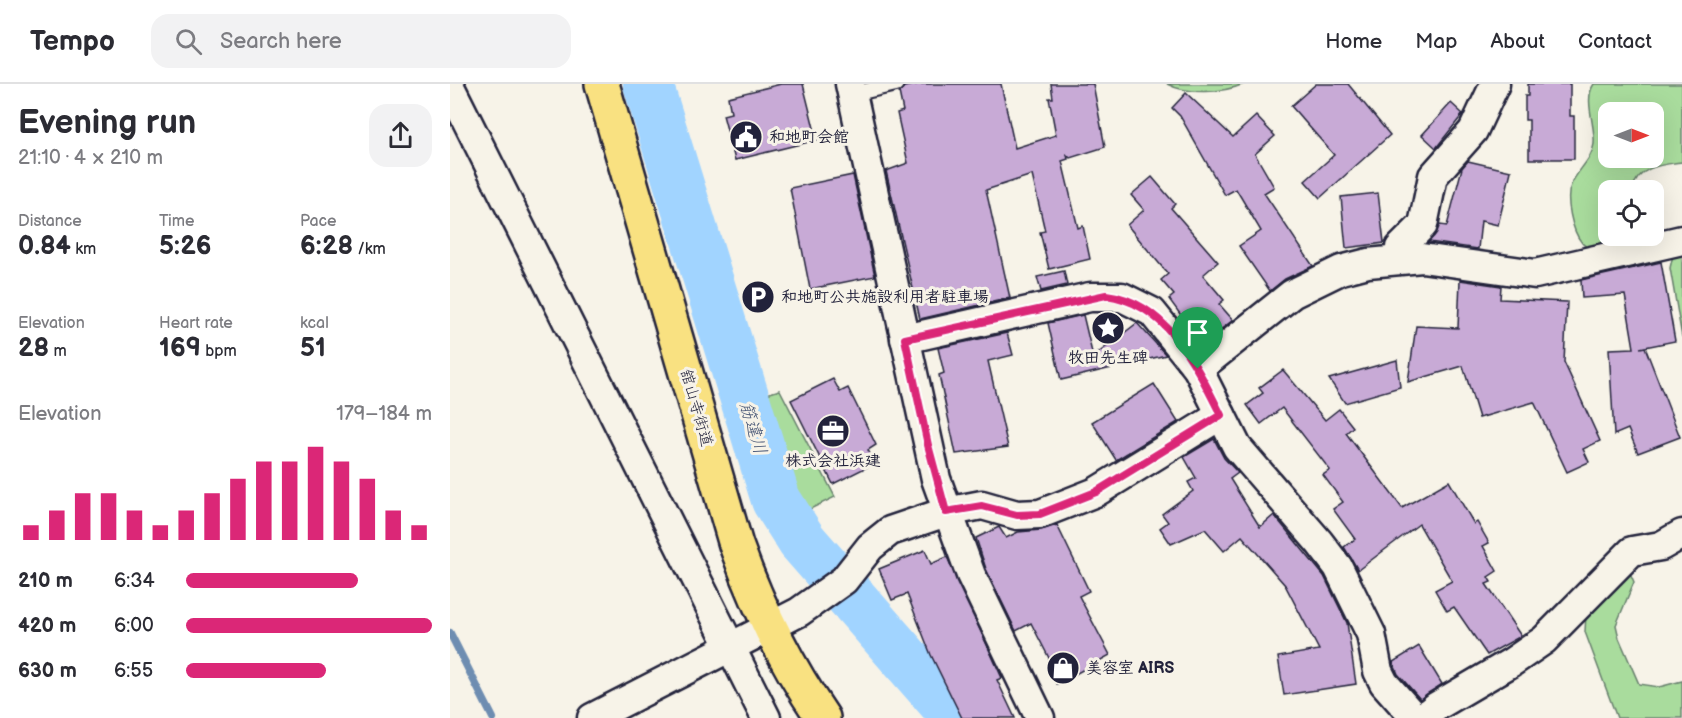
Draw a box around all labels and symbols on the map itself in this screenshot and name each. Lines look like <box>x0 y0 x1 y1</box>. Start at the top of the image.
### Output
north arrow <box>1598 102 1664 168</box>
public building icon: 和地町会館 <box>728 119 764 155</box>
place label: 和地町会館 <box>769 128 849 147</box>
parking icon: 和地町公共施設利用者駐車場 <box>740 279 776 315</box>
place label: 和地町公共施設利用者駐車場 <box>781 288 989 307</box>
pin <box>1172 307 1223 369</box>
place icon: 牧田先生碑 <box>1090 310 1126 346</box>
place label: 牧田先生碑 <box>1068 349 1148 368</box>
street label: 舘山寺街道 <box>676 367 716 449</box>
water label: 筋違川 <box>735 399 771 457</box>
office icon: 株式会社浜建 <box>815 413 851 449</box>
place label: 株式会社浜建 <box>785 452 881 471</box>
shop icon: 美容室 AIRS <box>1045 650 1081 686</box>
place label: 美容室 AIRS <box>1086 659 1175 678</box>

